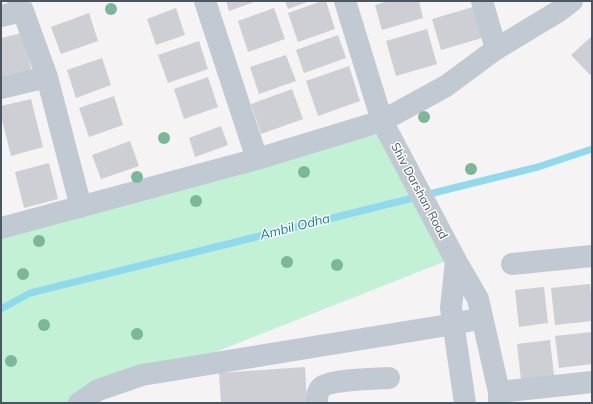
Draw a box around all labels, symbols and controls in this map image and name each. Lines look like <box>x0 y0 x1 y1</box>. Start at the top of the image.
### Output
street label: Shiv Darshan Road <box>388 140 450 242</box>
water label: Ambil Odha <box>258 211 332 243</box>

